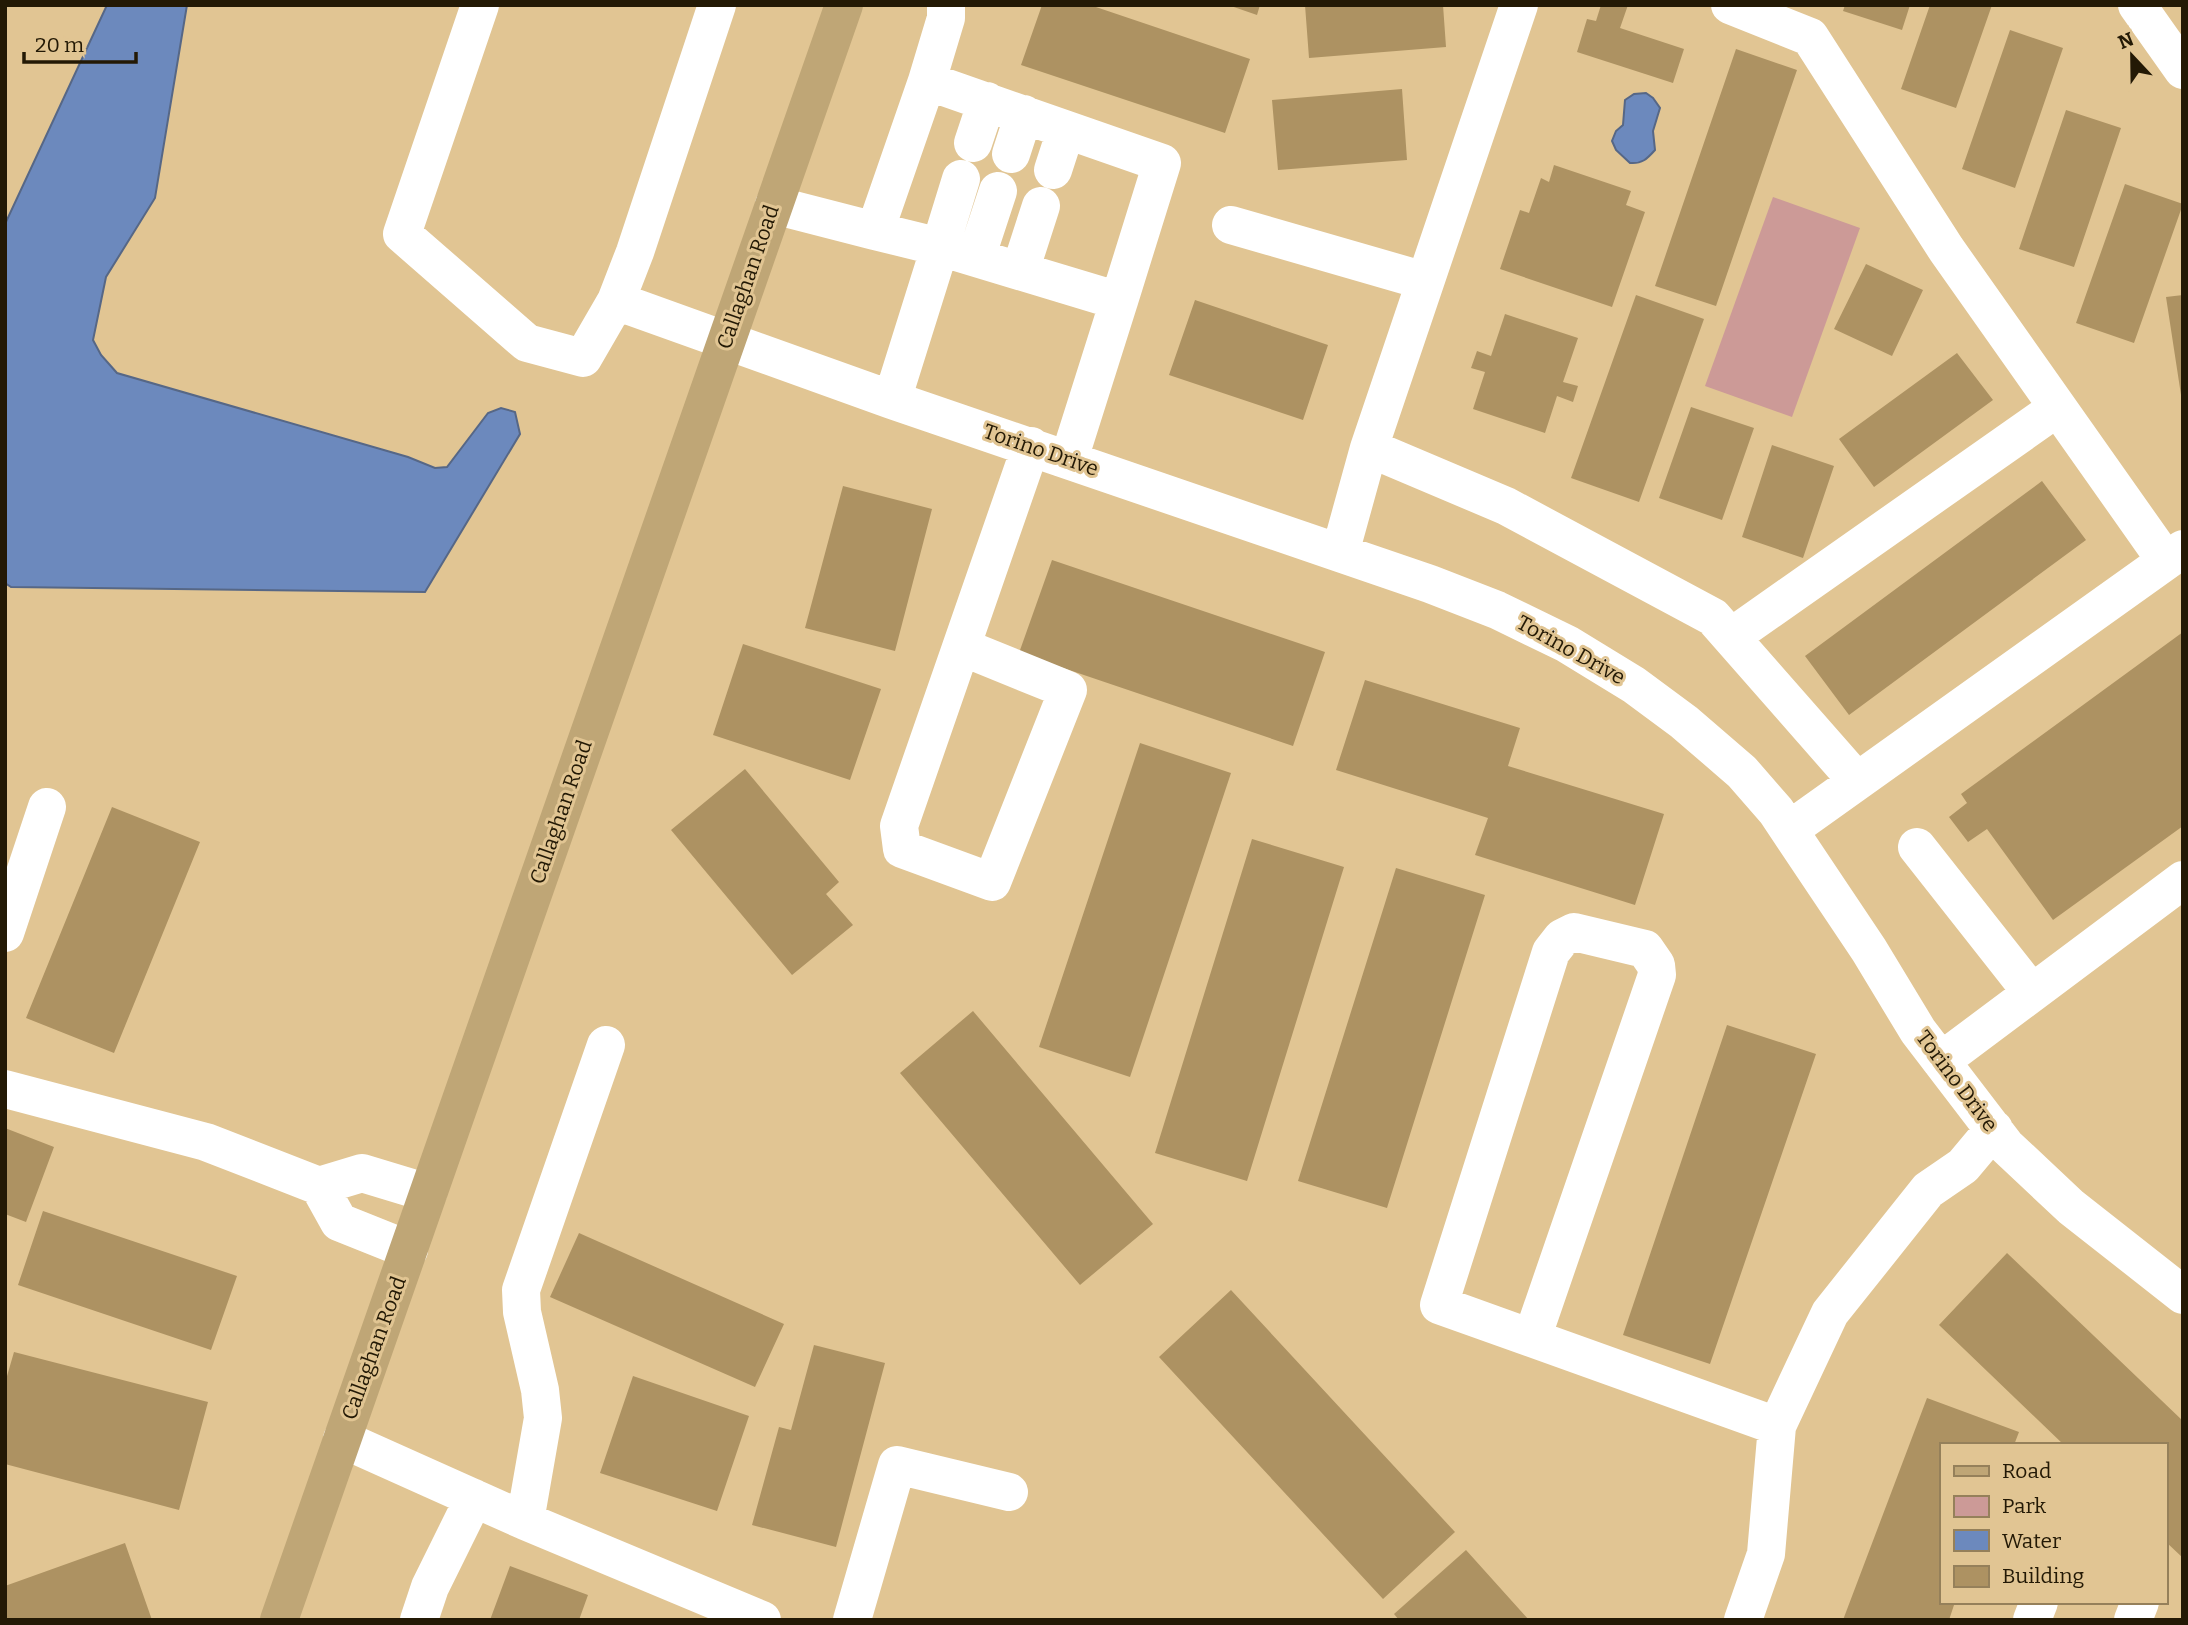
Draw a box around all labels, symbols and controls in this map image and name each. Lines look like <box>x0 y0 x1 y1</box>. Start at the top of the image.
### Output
scale bar <box>24 21 136 65</box>
north arrow <box>2097 21 2167 91</box>
text: N <box>2115 27 2137 54</box>
text: 20 m <box>35 32 84 58</box>
street label: Callaghan Road <box>711 201 785 353</box>
street label: Torino Drive <box>980 418 1102 482</box>
street label: Torino Drive <box>1512 610 1630 690</box>
street label: Callaghan Road <box>524 736 598 888</box>
street label: Torino Drive <box>1911 1025 2003 1137</box>
street label: Callaghan Road <box>336 1273 412 1423</box>
legend <box>1940 1443 2167 1604</box>
text: Road <box>2002 1458 2051 1484</box>
text: Park <box>2002 1493 2046 1519</box>
text: Water <box>2002 1528 2061 1554</box>
text: Building <box>2002 1563 2085 1589</box>

